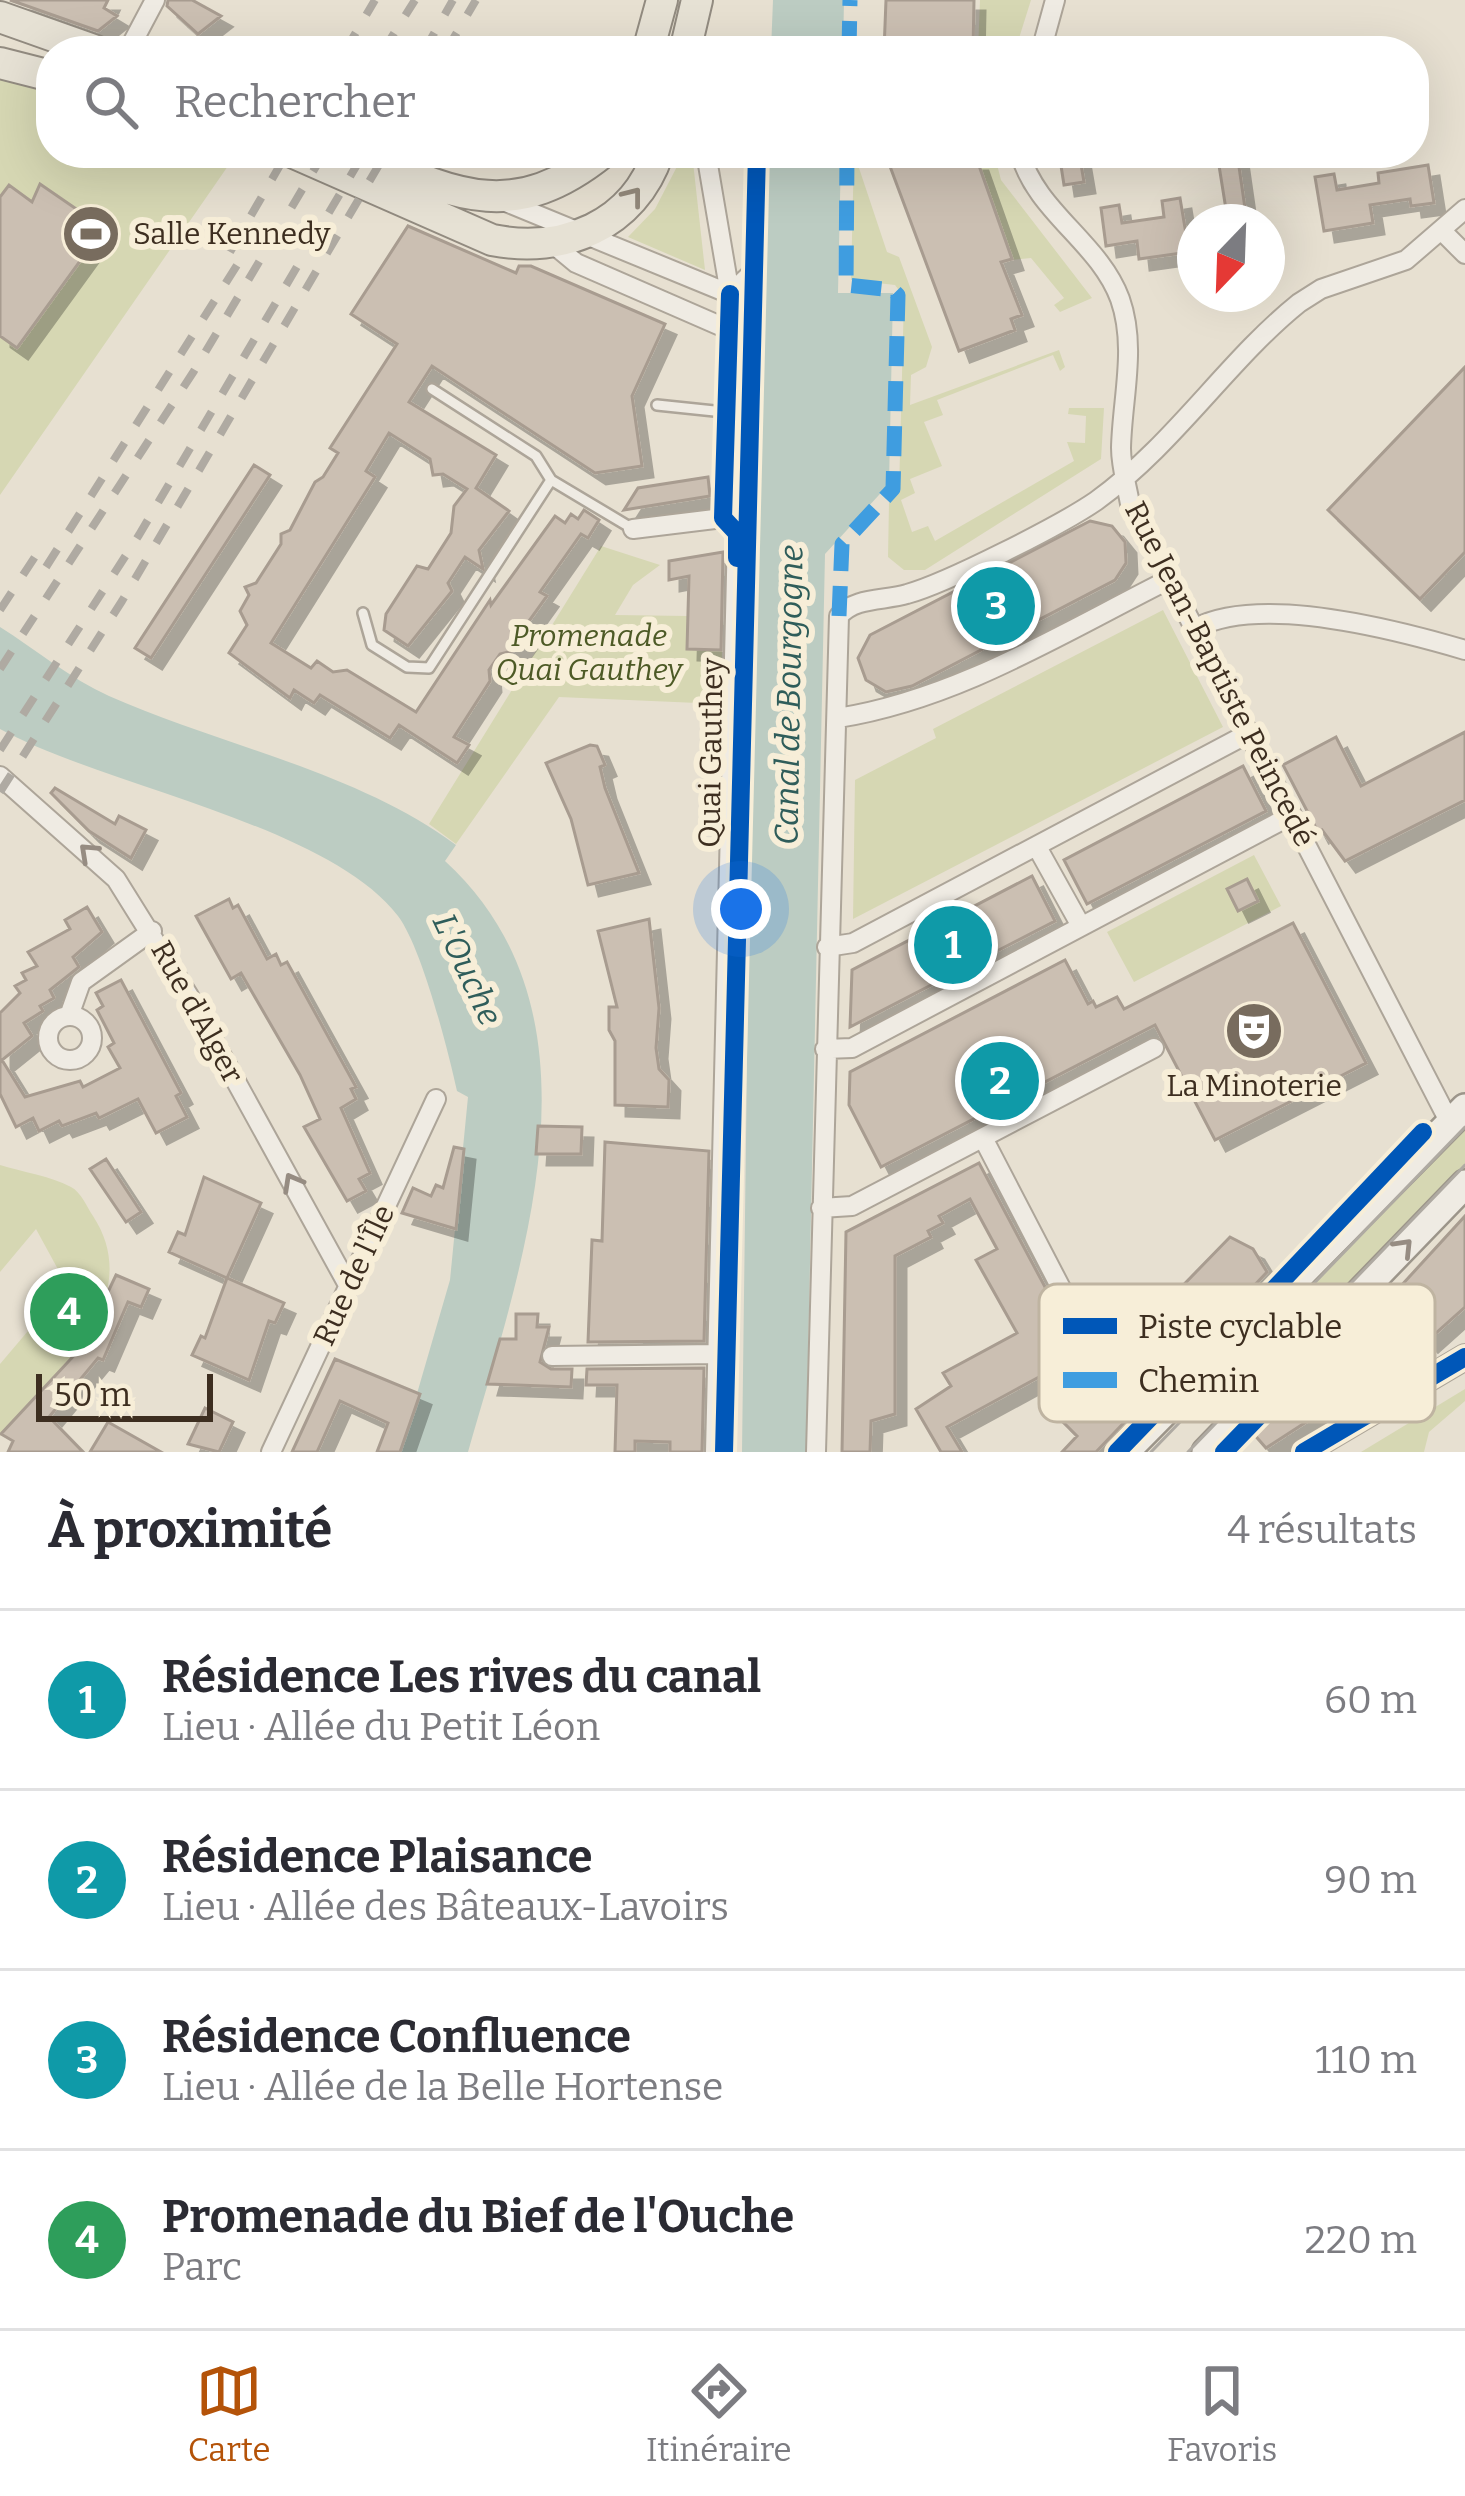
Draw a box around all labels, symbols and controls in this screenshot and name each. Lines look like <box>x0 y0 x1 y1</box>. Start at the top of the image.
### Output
search box <box>36 36 1429 168</box>
icon: search <box>78 69 144 135</box>
text: Rechercher <box>174 75 416 129</box>
one-way arrow <box>619 188 640 210</box>
sports icon: Salle Kennedy <box>60 203 122 265</box>
north arrow <box>1177 204 1285 312</box>
place label: Salle Kennedy <box>133 216 331 252</box>
street label: Rue Jean-Baptiste Peincedé <box>1117 495 1323 853</box>
water label: Canal de Bourgogne <box>766 545 812 845</box>
pin: 3 <box>957 561 1035 651</box>
park label: Promenade Quai Gauthey <box>496 618 684 688</box>
street label: Quai Gauthey <box>691 658 731 848</box>
one-way arrow <box>80 845 102 867</box>
your location <box>711 879 771 939</box>
pin: 1 <box>914 900 992 990</box>
water label: L'Ouche <box>424 907 510 1032</box>
street label: Rue d'Alger <box>143 935 251 1089</box>
theatre icon: La Minoterie <box>1223 1000 1285 1062</box>
pin: 2 <box>961 1036 1039 1126</box>
place label: La Minoterie <box>1166 1068 1342 1104</box>
one-way arrow <box>283 1174 306 1195</box>
street label: Rue de l'Île <box>306 1199 402 1351</box>
one-way arrow <box>1390 1239 1412 1261</box>
pin: 4 <box>30 1267 108 1357</box>
legend <box>1039 1284 1435 1422</box>
text: Piste cyclable <box>1138 1307 1342 1347</box>
text: Chemin <box>1138 1361 1259 1401</box>
scale bar <box>36 1368 213 1421</box>
text: 50 m <box>54 1375 131 1415</box>
text: À proximité <box>48 1499 332 1561</box>
text: 4 résultats <box>1227 1507 1417 1553</box>
text: Résidence Les rives du canal <box>162 1650 761 1704</box>
text: 1 <box>79 1677 95 1723</box>
text: 60 m <box>1324 1677 1417 1723</box>
text: Lieu · Allée du Petit Léon <box>162 1704 600 1750</box>
text: Résidence Plaisance <box>162 1830 593 1884</box>
text: 2 <box>76 1857 98 1903</box>
text: 90 m <box>1324 1857 1417 1903</box>
text: Lieu · Allée des Bâteaux-Lavoirs <box>162 1884 729 1930</box>
text: Résidence Confluence <box>162 2010 631 2064</box>
text: 3 <box>76 2037 98 2083</box>
text: 110 m <box>1315 2037 1417 2083</box>
text: Lieu · Allée de la Belle Hortense <box>162 2064 723 2110</box>
text: Promenade du Bief de l'Ouche <box>162 2190 794 2244</box>
text: 4 <box>75 2217 99 2263</box>
text: 220 m <box>1305 2217 1417 2263</box>
text: Parc <box>162 2244 242 2290</box>
tab: Carte <box>188 2358 271 2470</box>
tab: Itinéraire <box>646 2358 792 2470</box>
tab: Favoris <box>1167 2358 1277 2470</box>

